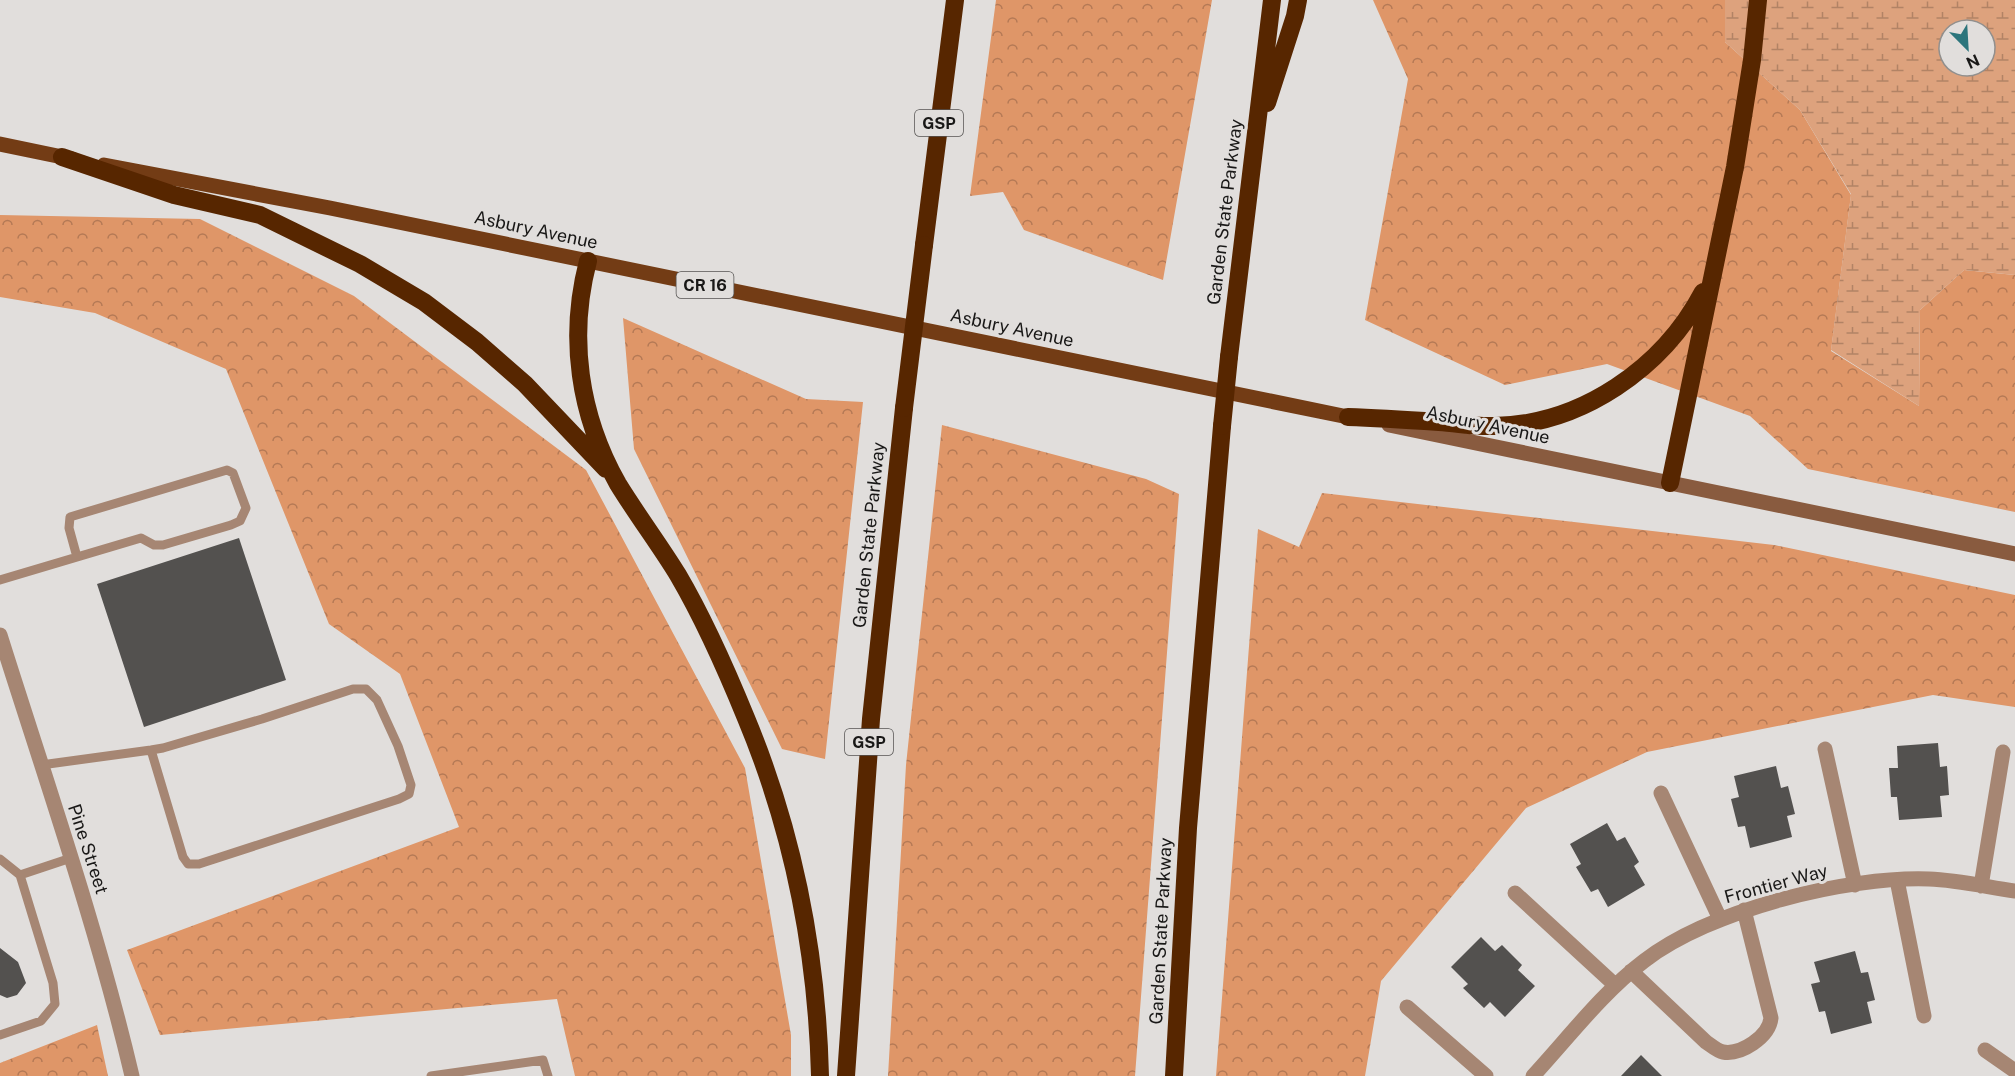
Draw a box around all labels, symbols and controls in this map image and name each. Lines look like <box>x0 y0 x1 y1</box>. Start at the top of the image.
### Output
north arrow <box>1937 18 1997 78</box>
text: N <box>1963 50 1982 72</box>
road number: GSP <box>915 110 963 136</box>
street label: Garden State Parkway <box>1203 118 1246 306</box>
street label: Asbury Avenue <box>472 206 600 253</box>
road number: CR 16 <box>676 272 734 298</box>
street label: Asbury Avenue <box>948 304 1076 351</box>
street label: Asbury Avenue <box>1424 401 1552 448</box>
street label: Garden State Parkway <box>848 441 889 629</box>
road number: GSP <box>845 729 893 755</box>
street label: Pine Street <box>64 801 113 897</box>
street label: Garden State Parkway <box>1145 837 1176 1025</box>
street label: Frontier Way <box>1722 860 1830 907</box>

